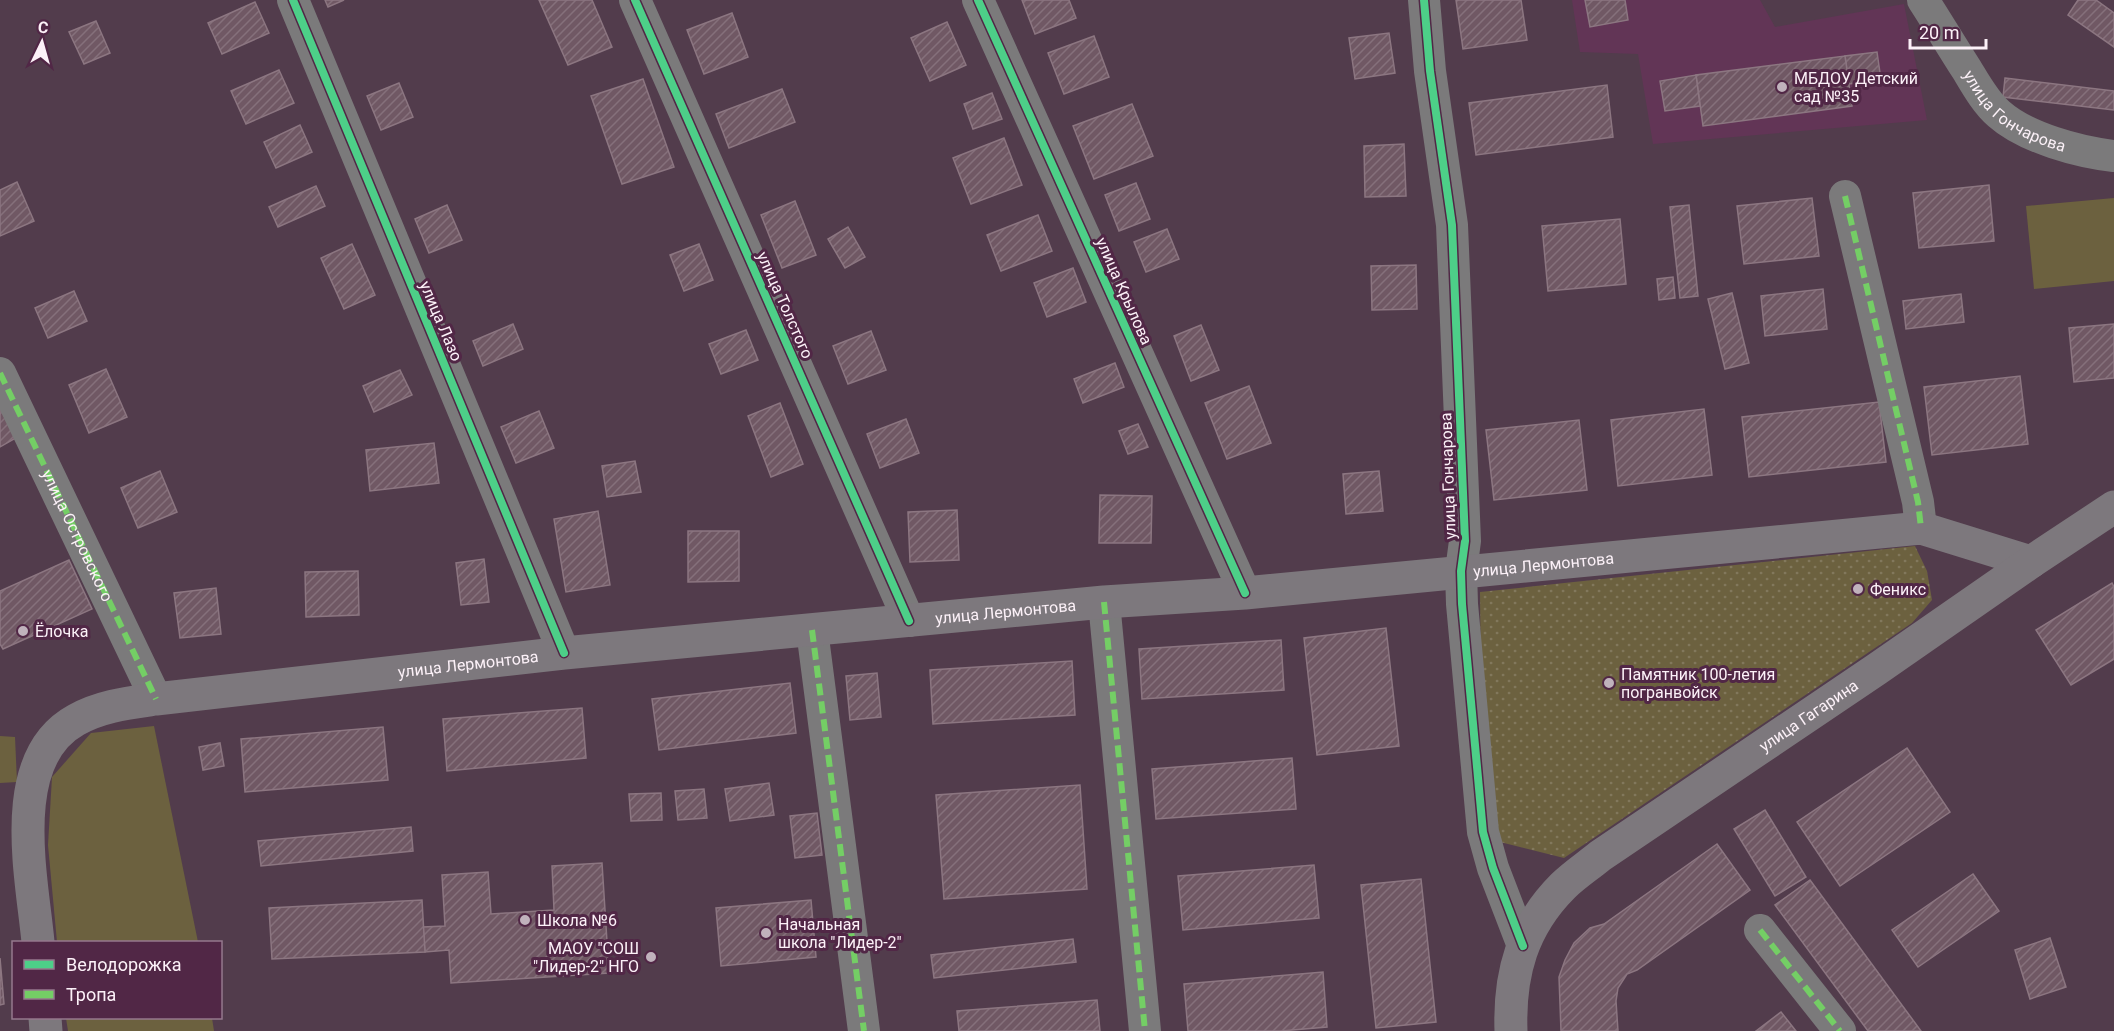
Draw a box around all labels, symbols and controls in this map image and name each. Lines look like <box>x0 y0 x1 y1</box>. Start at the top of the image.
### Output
north arrow <box>12 12 72 72</box>
scale bar <box>1910 12 1986 50</box>
text: С <box>37 18 49 37</box>
text: 20 m <box>1919 22 1959 43</box>
street label: улица Гончарова <box>1960 67 2068 155</box>
place label: МБДОУ Детский сад №35 <box>1794 69 1918 106</box>
marker: МБДОУ Детский сад №35 <box>1775 80 1789 94</box>
street label: улица Крылова <box>1092 234 1156 348</box>
street label: улица Толстого <box>753 249 817 361</box>
street label: улица Лазо <box>416 278 466 364</box>
street label: улица Гончарова <box>1436 412 1460 540</box>
street label: улица Островского <box>38 466 117 604</box>
street label: улица Лермонтова <box>1472 548 1615 581</box>
place label: Феникс <box>1870 580 1926 599</box>
marker: Феникс <box>1851 582 1865 596</box>
street label: улица Лермонтова <box>934 595 1077 627</box>
place label: Ёлочка <box>35 622 89 641</box>
marker: Ёлочка <box>16 624 30 638</box>
street label: улица Лермонтова <box>397 646 539 681</box>
place label: Памятник 100-летия погранвойск <box>1621 665 1775 702</box>
street label: улица Гагарина <box>1755 675 1862 755</box>
marker: Памятник 100-летия погранвойск <box>1602 676 1616 690</box>
place label: Школа №6 <box>537 911 617 930</box>
marker: Школа №6 <box>518 913 532 927</box>
place label: Начальная школа "Лидер-2" <box>778 915 902 952</box>
marker: Начальная школа "Лидер-2" <box>759 926 773 940</box>
place label: МАОУ "СОШ "Лидер-2" НГО <box>533 939 639 976</box>
legend <box>12 941 222 1019</box>
marker: МАОУ "СОШ "Лидер-2" НГО <box>644 950 658 964</box>
text: Велодорожка <box>66 954 181 975</box>
text: Тропа <box>66 984 116 1005</box>

